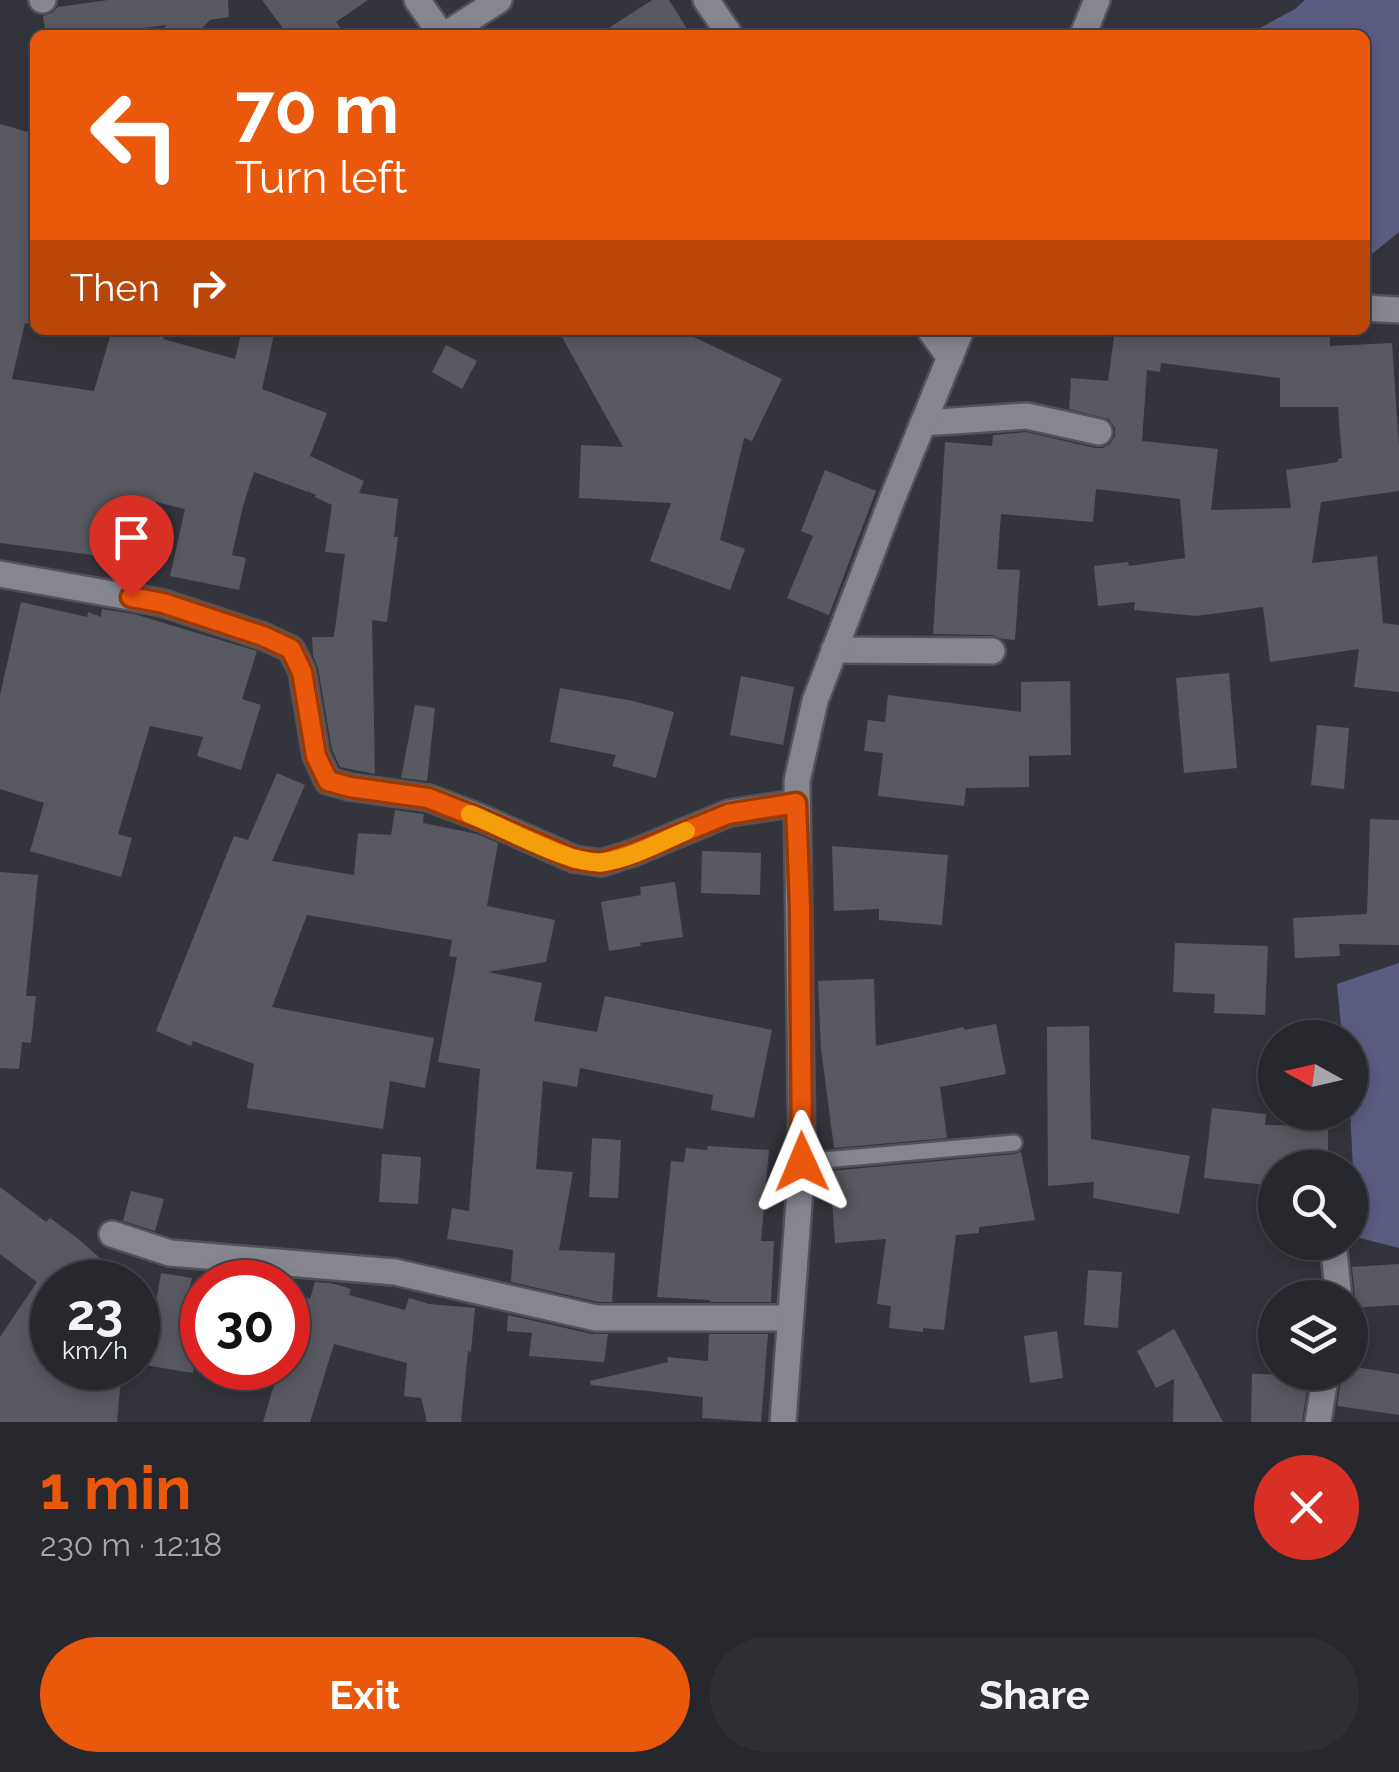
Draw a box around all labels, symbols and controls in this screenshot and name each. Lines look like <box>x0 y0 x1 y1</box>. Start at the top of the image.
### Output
text: 70 m <box>235 67 399 149</box>
icon: left <box>70 70 200 200</box>
text: Turn left <box>235 151 407 204</box>
icon: right <box>180 260 235 315</box>
text: Then <box>70 265 160 310</box>
pin <box>89 495 174 598</box>
icon: arrive <box>104 510 159 565</box>
north arrow <box>1258 1020 1368 1130</box>
map controls <box>1258 1020 1368 1390</box>
position arrow <box>750 1110 854 1214</box>
button: search <box>1258 1150 1368 1260</box>
speed limit sign: 30 <box>180 1260 310 1390</box>
button: layers <box>1258 1280 1368 1390</box>
text: 23 <box>67 1283 123 1342</box>
text: km/h <box>62 1335 128 1365</box>
text: 1 min <box>40 1453 191 1523</box>
button: close <box>1254 1455 1359 1560</box>
text: 230 m · 12:18 <box>40 1526 222 1563</box>
button: Exit <box>40 1637 690 1752</box>
button: Share <box>710 1637 1359 1752</box>

